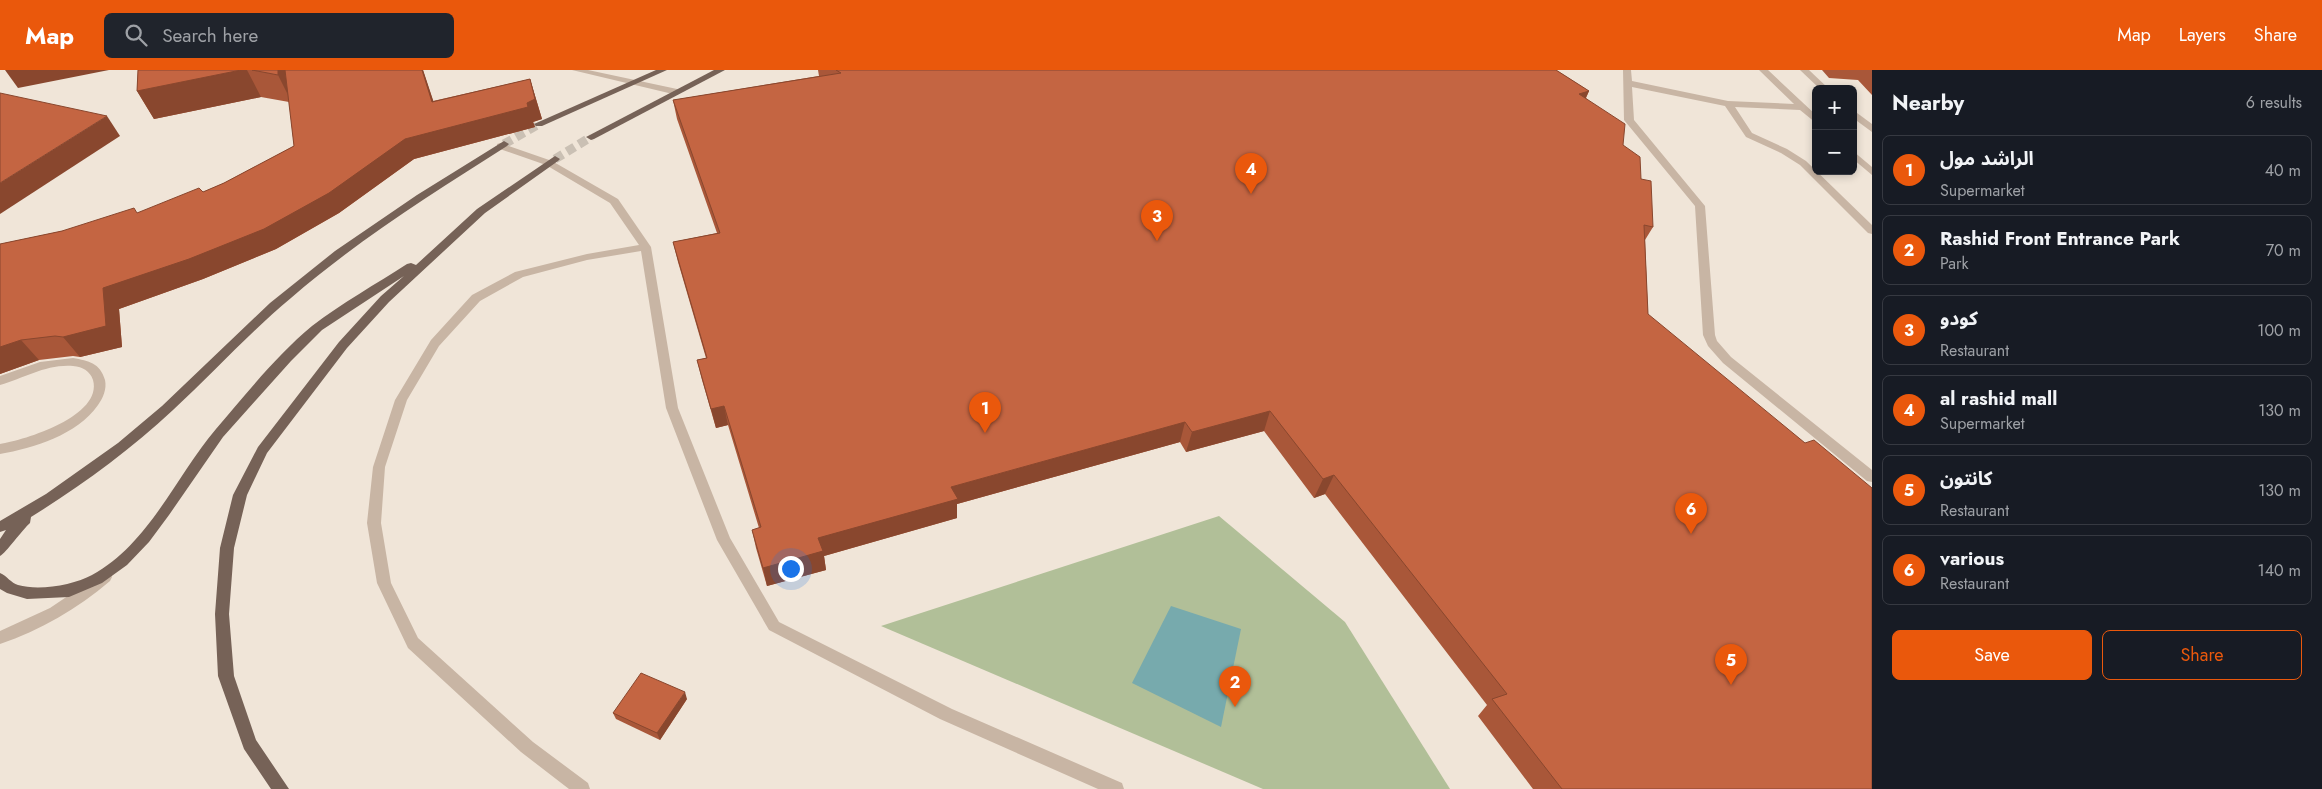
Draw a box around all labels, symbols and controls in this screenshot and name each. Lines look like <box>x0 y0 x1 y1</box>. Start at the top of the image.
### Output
search box <box>104 13 454 58</box>
text: Map <box>25 18 74 53</box>
icon: search <box>122 21 150 49</box>
text: Search here <box>162 22 258 49</box>
text: Map <box>2117 22 2151 48</box>
text: Layers <box>2179 22 2226 48</box>
text: Share <box>2254 22 2297 48</box>
map controls <box>1812 85 1857 175</box>
button: + <box>1812 85 1857 130</box>
text: Nearby <box>1892 88 1964 118</box>
text: 6 results <box>2246 91 2302 114</box>
button: − <box>1812 130 1857 175</box>
text: الراشد مول <box>1940 145 2034 172</box>
pin: 4 <box>1235 153 1267 194</box>
text: 1 <box>1905 159 1913 182</box>
text: 40 m <box>2265 159 2301 182</box>
text: Supermarket <box>1940 179 2025 202</box>
pin: 3 <box>1141 200 1173 241</box>
text: Rashid Front Entrance Park <box>1940 225 2180 252</box>
text: 2 <box>1904 239 1914 262</box>
text: 70 m <box>2266 239 2301 262</box>
text: Park <box>1940 252 1969 275</box>
text: كودو <box>1940 305 1978 332</box>
text: 3 <box>1904 319 1914 342</box>
text: 100 m <box>2257 319 2301 342</box>
text: Restaurant <box>1940 339 2009 362</box>
text: al rashid mall <box>1940 385 2057 412</box>
pin: 1 <box>969 392 1001 433</box>
text: 4 <box>1903 399 1915 422</box>
text: 130 m <box>2258 399 2301 422</box>
text: Supermarket <box>1940 412 2025 435</box>
text: كانتون <box>1940 465 1993 492</box>
text: 5 <box>1904 479 1914 502</box>
text: 130 m <box>2258 479 2301 502</box>
pin: 6 <box>1675 493 1707 534</box>
text: Restaurant <box>1940 499 2009 522</box>
text: various <box>1940 545 2004 572</box>
your location <box>778 556 804 582</box>
text: 6 <box>1904 559 1914 582</box>
text: 140 m <box>2258 559 2301 582</box>
text: Restaurant <box>1940 572 2009 595</box>
button: Save <box>1892 630 2092 680</box>
button: Share <box>2102 630 2302 680</box>
pin: 5 <box>1715 644 1747 685</box>
pin: 2 <box>1219 666 1251 707</box>

